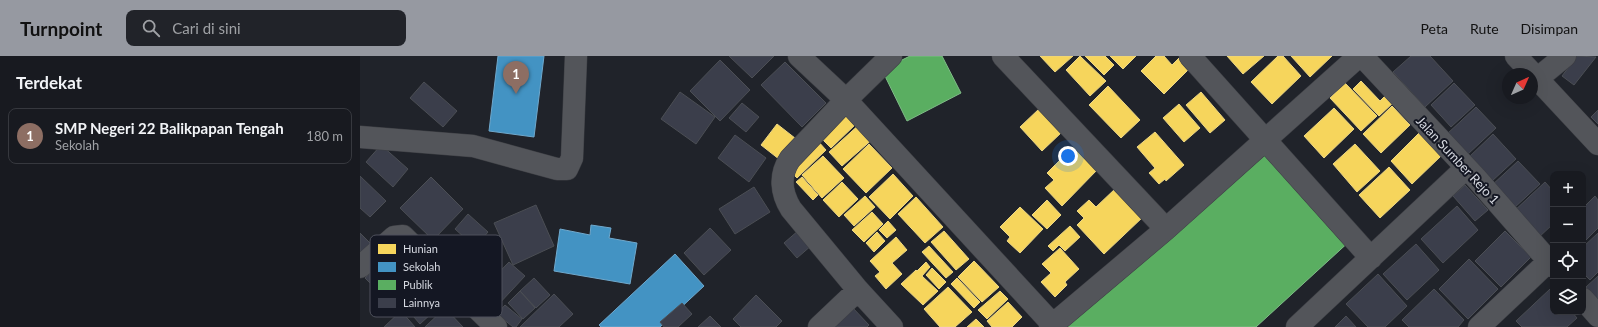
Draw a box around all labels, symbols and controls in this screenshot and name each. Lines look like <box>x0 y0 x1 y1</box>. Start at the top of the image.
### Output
search box <box>126 10 406 46</box>
text: Turnpoint <box>20 17 102 40</box>
icon: search <box>140 17 162 39</box>
text: Cari di sini <box>172 19 241 37</box>
text: Peta <box>1421 20 1448 37</box>
text: Rute <box>1470 20 1499 37</box>
text: Disimpan <box>1521 20 1578 37</box>
pin: 1 <box>503 61 529 94</box>
north arrow <box>1502 68 1538 104</box>
text: Terdekat <box>16 72 82 93</box>
street label: Jalan Sumber Rejo 1 <box>1413 113 1503 207</box>
text: SMP Negeri 22 Balikpapan Tengah <box>55 119 284 137</box>
text: 1 <box>26 128 34 144</box>
text: 180 m <box>306 128 343 144</box>
text: Sekolah <box>55 137 99 153</box>
your location <box>1058 146 1078 166</box>
map controls <box>1550 171 1586 315</box>
button: + <box>1550 171 1586 207</box>
button: − <box>1550 207 1586 243</box>
legend <box>370 235 502 317</box>
text: Hunian <box>403 242 438 255</box>
button: locate <box>1550 243 1586 279</box>
text: Sekolah <box>403 260 440 273</box>
text: Publik <box>403 278 433 291</box>
button: layers <box>1550 279 1586 315</box>
text: Lainnya <box>403 296 440 309</box>

